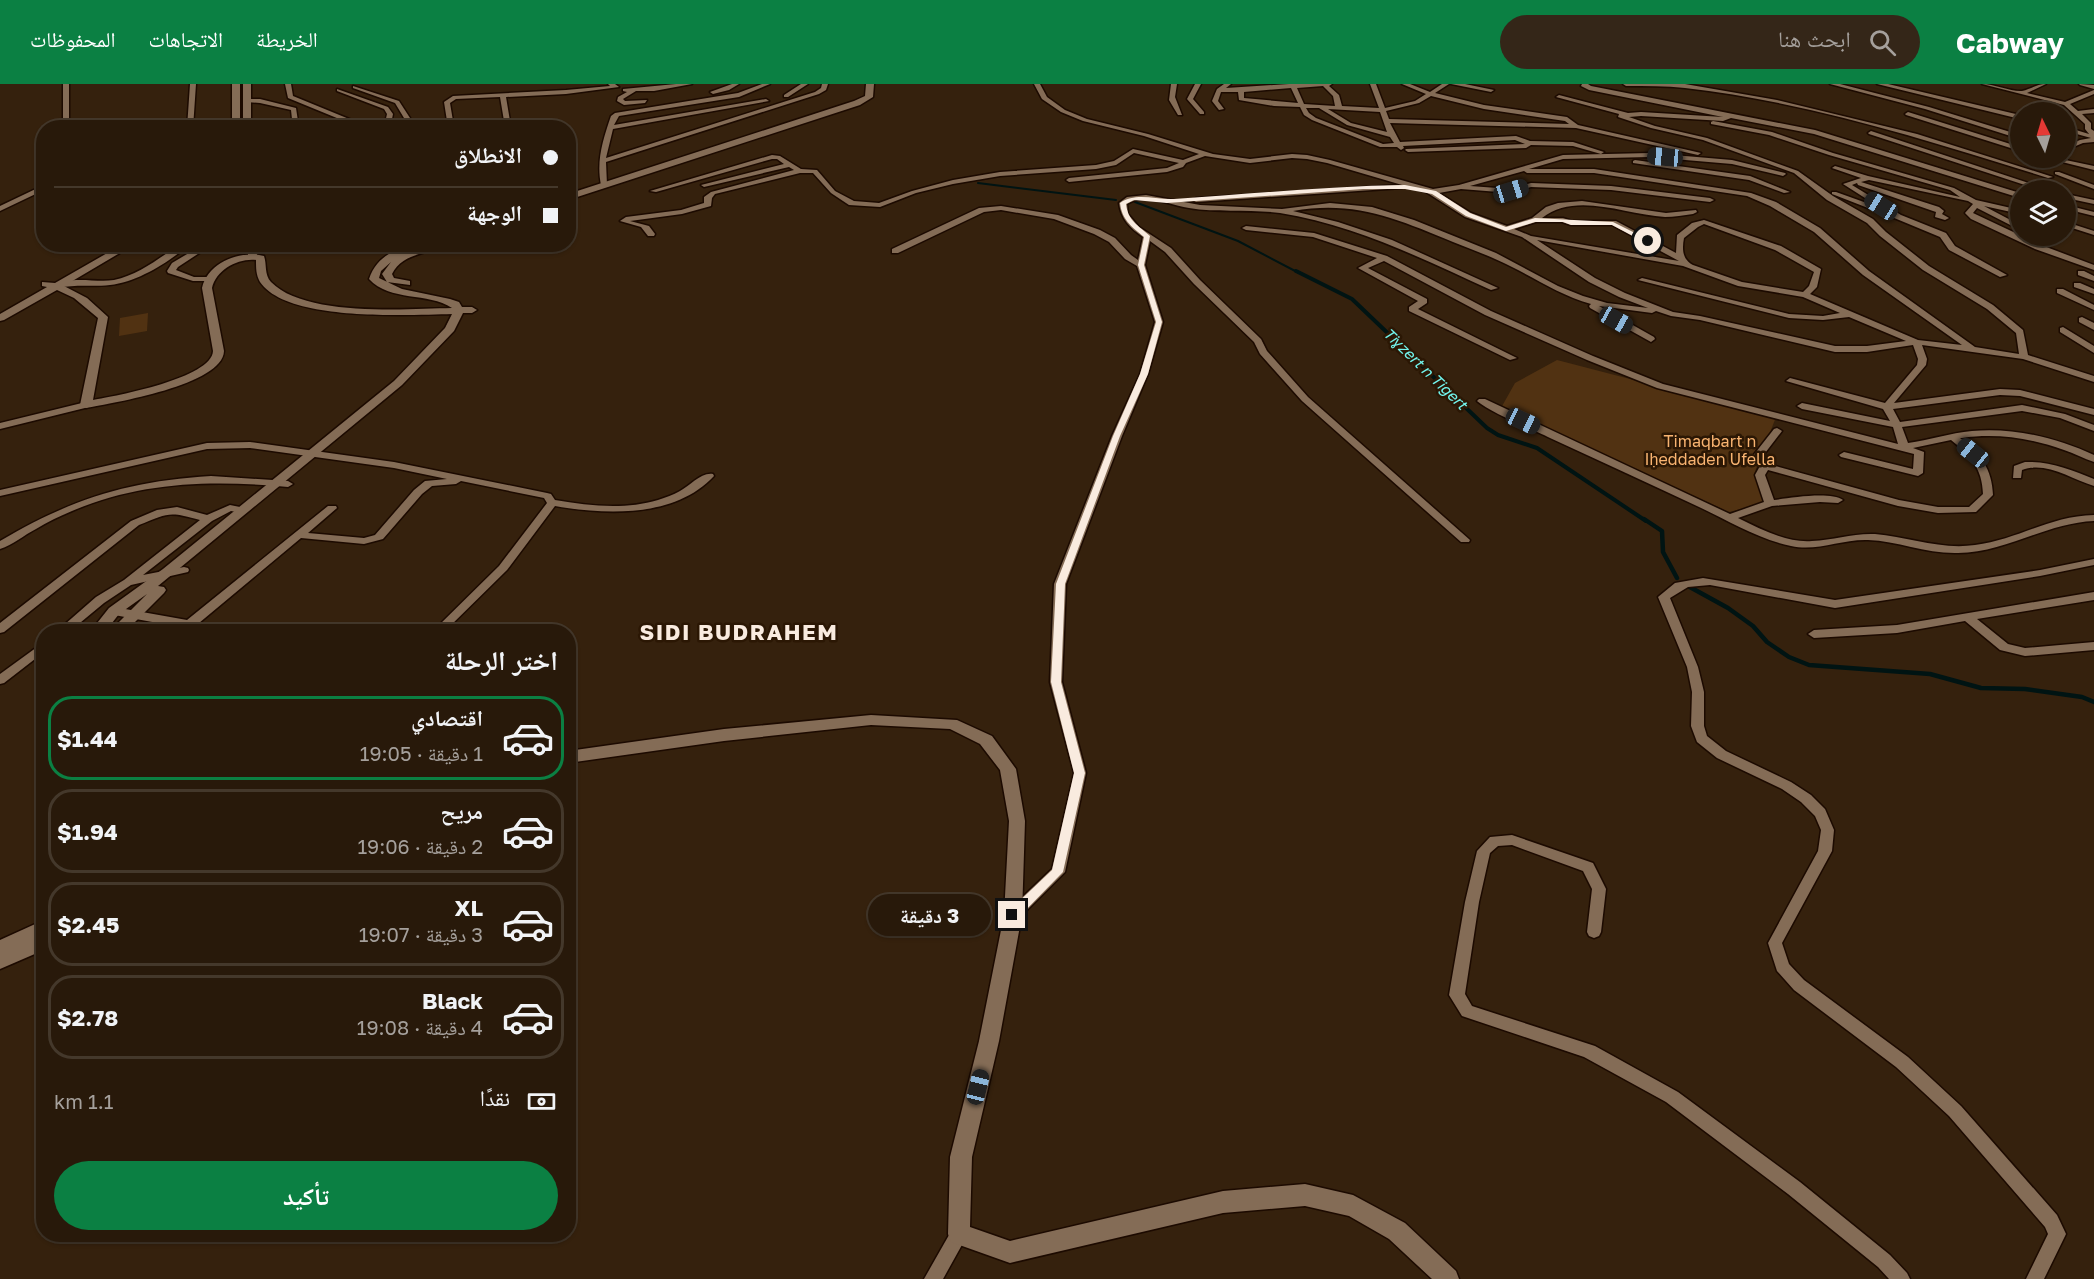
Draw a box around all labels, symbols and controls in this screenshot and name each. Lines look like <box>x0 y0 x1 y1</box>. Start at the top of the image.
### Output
search box <box>1500 15 1920 69</box>
text: ابحث هنا <box>1778 25 1851 52</box>
text: المحفوظات <box>30 26 115 52</box>
text: الاتجاهات <box>148 26 223 52</box>
text: الخريطة <box>256 26 318 52</box>
icon: search <box>1866 26 1899 59</box>
text: Cabway <box>1956 26 2064 59</box>
north arrow <box>2010 102 2076 168</box>
map controls <box>2010 102 2076 246</box>
text: الانطلاق <box>454 141 522 168</box>
car <box>1646 146 1684 168</box>
car <box>1491 177 1531 205</box>
button: layers <box>2010 180 2076 246</box>
car <box>1861 189 1901 223</box>
text: الوجهة <box>467 199 522 226</box>
route start <box>1634 227 1661 254</box>
car <box>1596 303 1636 337</box>
water label: Tiɣzert n Tigert <box>1379 324 1473 415</box>
car <box>1503 405 1543 437</box>
park label: Timaqbart n Iḥeddaden Ufella <box>1645 431 1775 469</box>
car <box>1953 435 1993 471</box>
district label: SIDI BUDRAHEM <box>640 618 838 645</box>
text: اختر الرحلة <box>445 644 558 676</box>
text: اقتصادي <box>411 704 483 731</box>
icon: car <box>501 711 555 765</box>
text: $1.44 <box>57 725 118 752</box>
text: 1 دقيقة · 19:05 <box>360 741 483 765</box>
text: مريح <box>440 797 483 824</box>
icon: car <box>501 804 555 858</box>
text: $1.94 <box>57 818 118 845</box>
text: 2 دقيقة · 19:06 <box>357 834 483 858</box>
text: XL <box>455 894 483 921</box>
callout: 3 دقيقة <box>868 894 991 936</box>
icon: car <box>501 897 555 951</box>
route end <box>998 901 1025 928</box>
text: 3 دقيقة <box>900 903 959 927</box>
text: $2.45 <box>57 911 119 938</box>
text: 3 دقيقة · 19:07 <box>359 922 483 946</box>
text: Black <box>422 987 483 1014</box>
icon: car <box>501 990 555 1044</box>
text: $2.78 <box>57 1004 118 1031</box>
text: 4 دقيقة · 19:08 <box>357 1015 483 1039</box>
car <box>965 1067 991 1107</box>
text: نقدًا <box>480 1084 510 1111</box>
icon: cash <box>525 1085 558 1118</box>
text: 1.1 km <box>54 1089 113 1113</box>
button: تأكيد <box>54 1161 558 1230</box>

